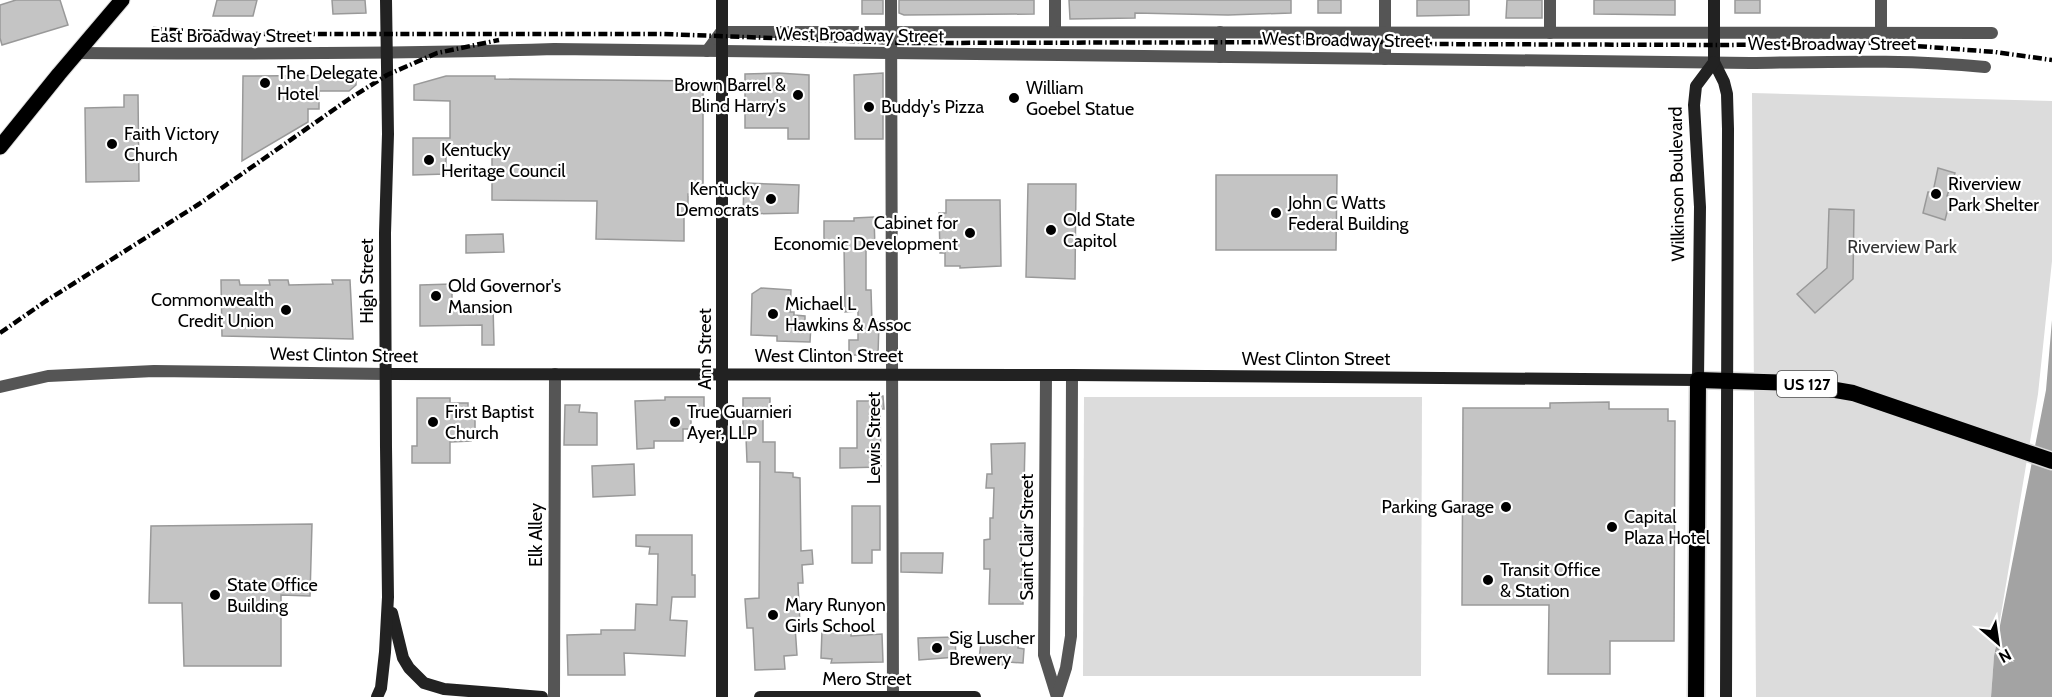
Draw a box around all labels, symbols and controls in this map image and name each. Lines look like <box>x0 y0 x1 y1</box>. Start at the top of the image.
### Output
street label: West Broadway Street <box>776 23 944 47</box>
street label: East Broadway Street <box>150 25 312 47</box>
street label: West Broadway Street <box>1262 28 1430 52</box>
street label: West Broadway Street <box>1748 33 1916 55</box>
place label: The Delegate Hotel <box>277 62 378 105</box>
place label: Brown Barrel & Blind Harry's <box>674 74 786 117</box>
marker: The Delegate Hotel <box>258 76 272 90</box>
place label: William Goebel Statue <box>1026 77 1134 120</box>
marker: Brown Barrel & Blind Harry's <box>791 88 805 102</box>
marker: William Goebel Statue <box>1007 91 1021 105</box>
place label: Buddy's Pizza <box>881 96 985 118</box>
marker: Buddy's Pizza <box>862 100 876 114</box>
street label: Wilkinson Boulevard <box>1665 107 1689 261</box>
place label: Faith Victory Church <box>124 123 219 166</box>
marker: Faith Victory Church <box>105 137 119 151</box>
place label: Kentucky Heritage Council <box>441 139 566 182</box>
marker: Kentucky Heritage Council <box>422 153 436 167</box>
place label: Riverview Park Shelter <box>1948 173 2039 216</box>
place label: Kentucky Democrats <box>675 178 759 221</box>
marker: Riverview Park Shelter <box>1929 187 1943 201</box>
marker: Kentucky Democrats <box>764 192 778 206</box>
place label: John C Watts Federal Building <box>1287 192 1409 235</box>
marker: John C Watts Federal Building <box>1269 206 1283 220</box>
place label: Old State Capitol <box>1063 209 1135 252</box>
place label: Cabinet for Economic Development <box>773 212 958 255</box>
marker: Old State Capitol <box>1044 223 1058 237</box>
marker: Cabinet for Economic Development <box>963 226 977 240</box>
park label: Riverview Park <box>1847 236 1958 258</box>
street label: High Street <box>356 238 378 324</box>
place label: Old Governor's Mansion <box>448 275 561 318</box>
place label: Commonwealth Credit Union <box>151 289 274 332</box>
marker: Old Governor's Mansion <box>429 289 443 303</box>
place label: Michael L Hawkins & Assoc <box>785 293 912 336</box>
marker: Commonwealth Credit Union <box>279 303 293 317</box>
marker: Michael L Hawkins & Assoc <box>766 307 780 321</box>
street label: Ann Street <box>694 308 716 390</box>
street label: West Clinton Street <box>270 343 418 367</box>
street label: West Clinton Street <box>755 345 903 367</box>
street label: West Clinton Street <box>1242 348 1390 370</box>
road number: US 127 <box>1777 371 1837 397</box>
street label: Lewis Street <box>863 392 885 484</box>
place label: First Baptist Church <box>445 401 534 444</box>
place label: True Guarnieri Ayer, LLP <box>687 401 792 444</box>
marker: First Baptist Church <box>426 415 440 429</box>
marker: True Guarnieri Ayer, LLP <box>668 415 682 429</box>
street label: Saint Clair Street <box>1016 474 1038 600</box>
place label: Parking Garage <box>1382 496 1494 518</box>
marker: Parking Garage <box>1499 500 1513 514</box>
street label: Elk Alley <box>525 503 547 567</box>
place label: Capital Plaza Hotel <box>1624 506 1711 549</box>
marker: Capital Plaza Hotel <box>1605 520 1619 534</box>
place label: Transit Office & Station <box>1500 559 1600 602</box>
marker: Transit Office & Station <box>1481 573 1495 587</box>
place label: State Office Building <box>227 574 318 617</box>
marker: State Office Building <box>208 588 222 602</box>
place label: Mary Runyon Girls School <box>785 594 886 637</box>
marker: Mary Runyon Girls School <box>766 608 780 622</box>
north arrow <box>1968 613 2028 673</box>
place label: Sig Luscher Brewery <box>949 627 1035 670</box>
marker: Sig Luscher Brewery <box>930 641 944 655</box>
text: N <box>1995 645 2015 667</box>
street label: Mero Street <box>822 668 912 690</box>

